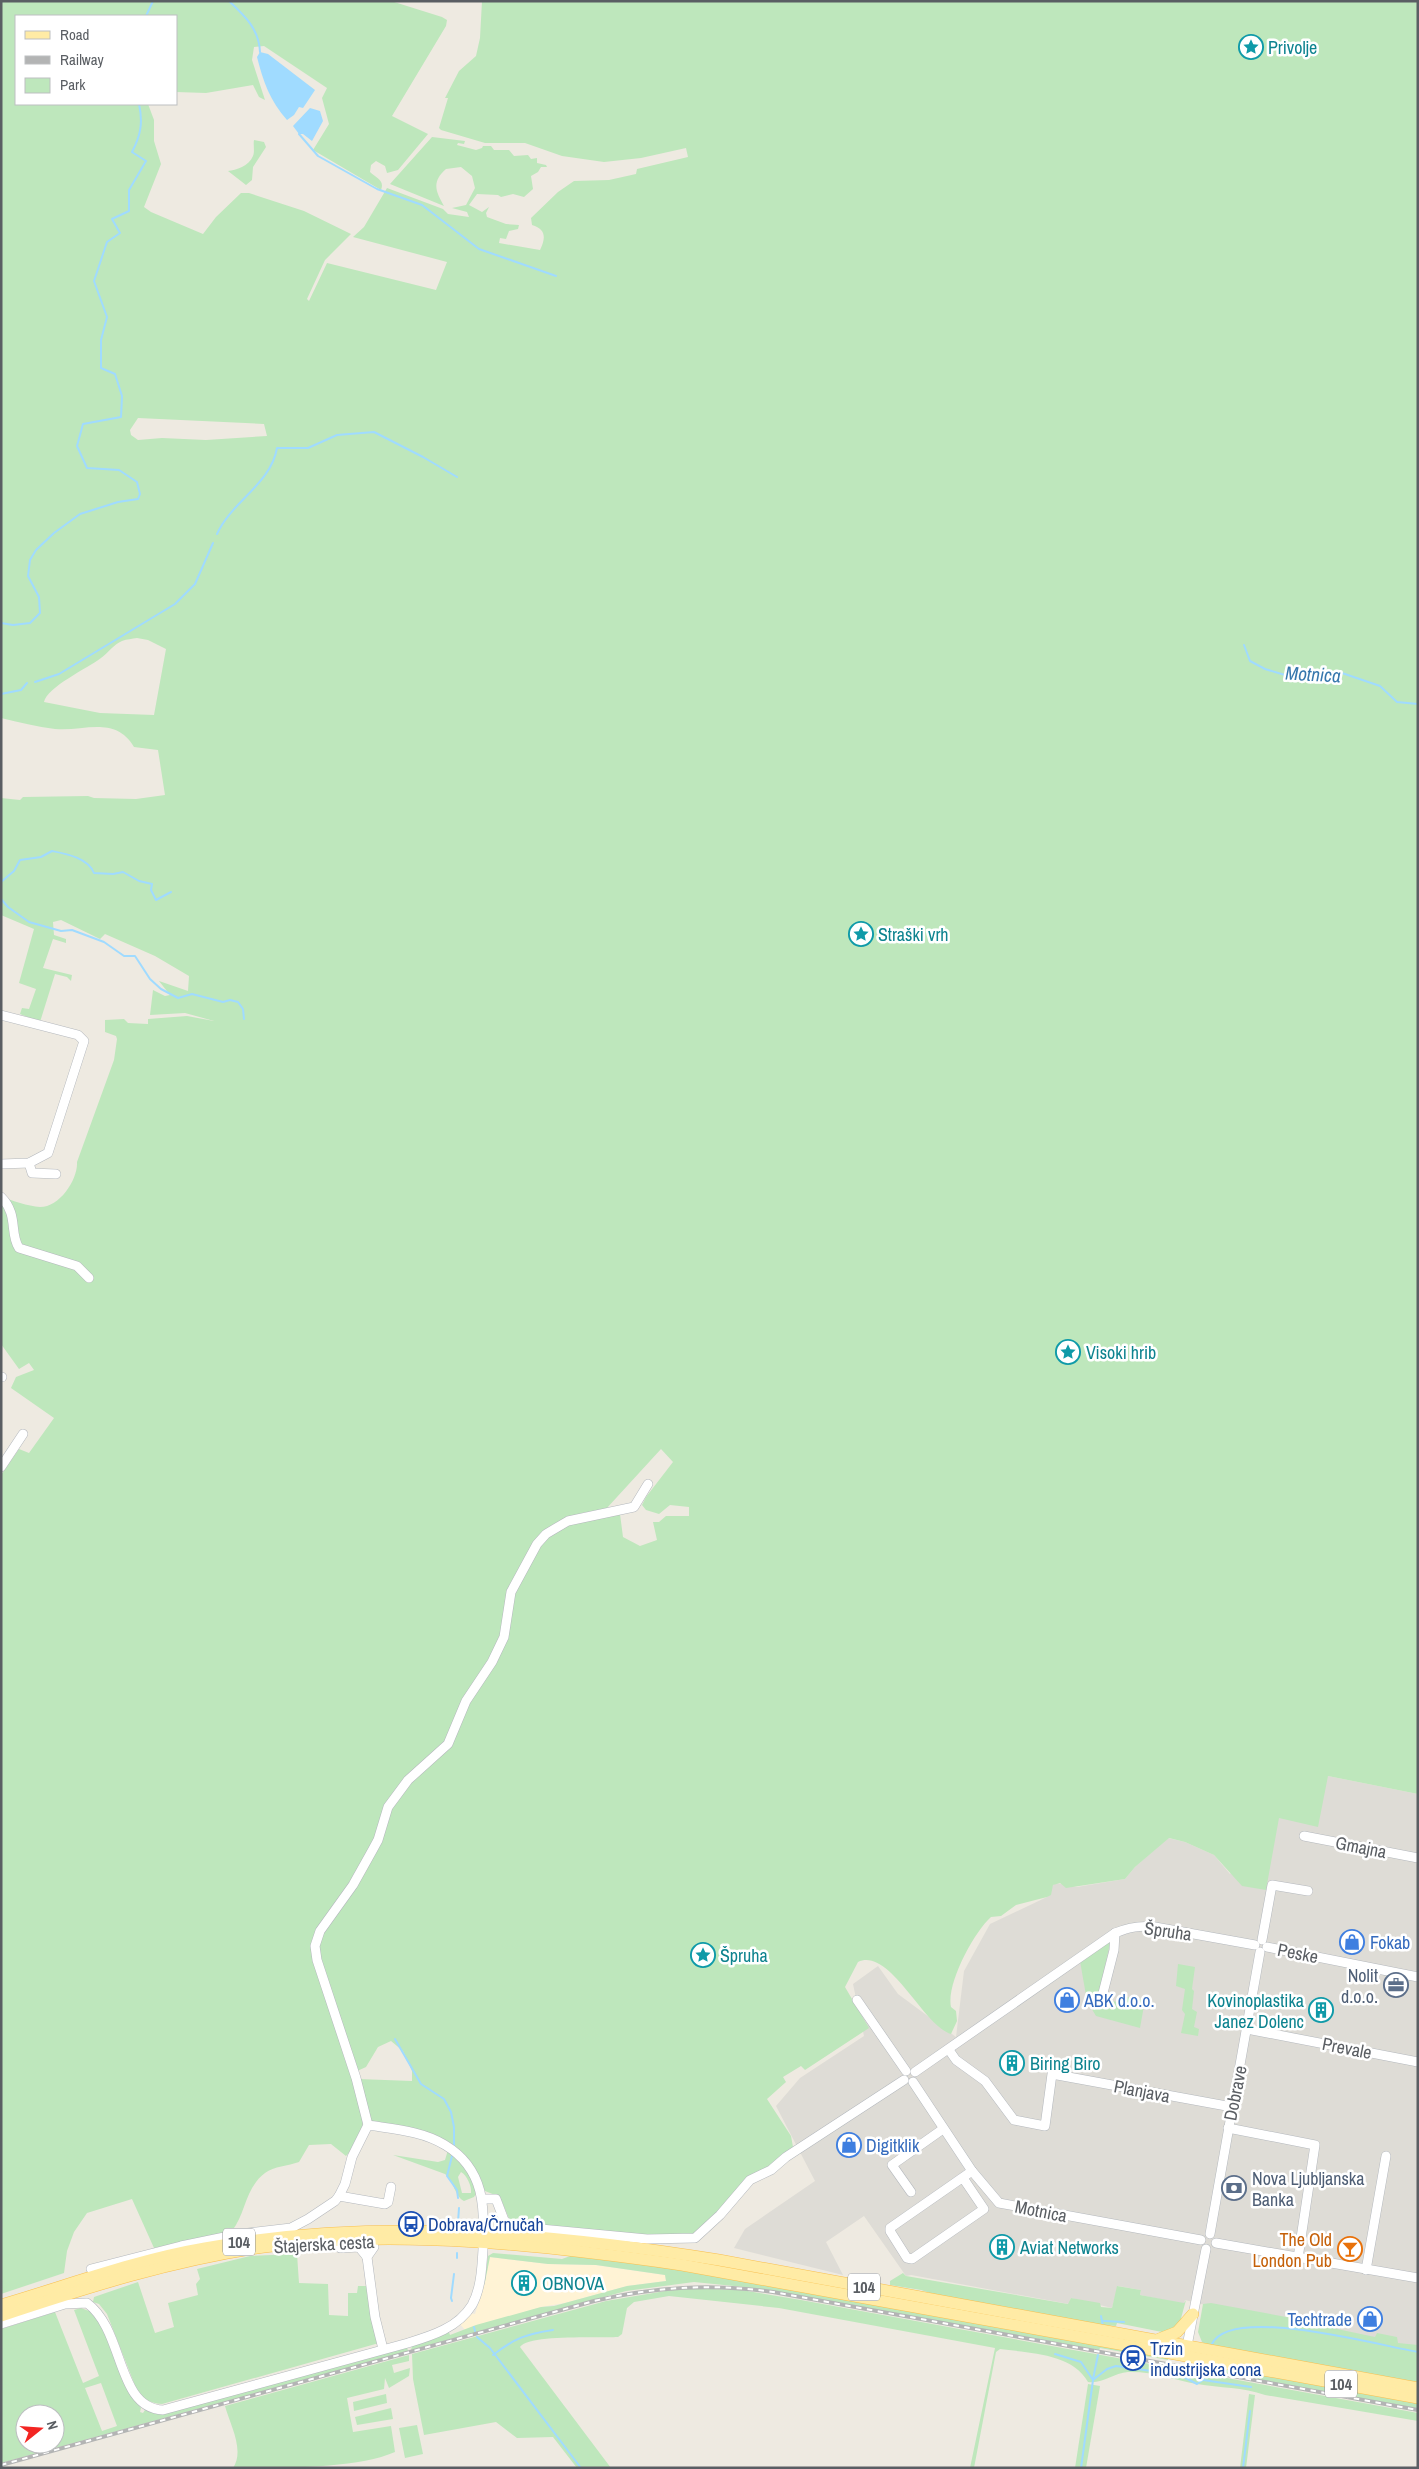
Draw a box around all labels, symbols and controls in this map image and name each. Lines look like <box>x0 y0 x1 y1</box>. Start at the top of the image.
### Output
legend <box>15 15 178 105</box>
text: Road <box>60 24 89 45</box>
place icon: Privolje <box>1238 34 1264 60</box>
place label: Privolje <box>1268 35 1317 60</box>
text: Railway <box>60 49 105 70</box>
text: Park <box>60 74 86 95</box>
water label: Motnica <box>1285 660 1342 688</box>
place icon: Straški vrh <box>848 921 874 947</box>
place label: Straški vrh <box>878 922 949 947</box>
place icon: Visoki hrib <box>1055 1339 1081 1365</box>
place label: Visoki hrib <box>1086 1340 1156 1365</box>
street label: Gmajna <box>1333 1830 1389 1864</box>
street label: Špruha <box>1143 1915 1193 1947</box>
shop icon: Fokab <box>1339 1929 1365 1955</box>
place label: Fokab <box>1370 1930 1410 1955</box>
street label: Peske <box>1275 1937 1321 1969</box>
place icon: Špruha <box>690 1942 716 1968</box>
place label: Špruha <box>720 1943 768 1968</box>
place label: Nolit d.o.o. <box>1341 1963 1378 2009</box>
office icon: Nolit d.o.o. <box>1383 1972 1409 1998</box>
shop icon: ABK d.o.o. <box>1054 1987 1080 2013</box>
place label: ABK d.o.o. <box>1083 1988 1155 2013</box>
place label: Kovinoplastika Janez Dolenc <box>1207 1988 1304 2034</box>
building icon: Kovinoplastika Janez Dolenc <box>1308 1997 1334 2023</box>
street label: Prevale <box>1320 2031 1374 2065</box>
building icon: Biring Biro <box>999 2050 1025 2076</box>
place label: Biring Biro <box>1030 2051 1101 2076</box>
street label: Dobrave <box>1217 2063 1253 2123</box>
street label: Planjava <box>1112 2073 1172 2109</box>
shop icon: Digitklik <box>836 2132 862 2158</box>
place label: Digitklik <box>866 2133 920 2158</box>
place label: Nova Ljubljanska Banka <box>1252 2166 1364 2212</box>
bank icon: Nova Ljubljanska Banka <box>1221 2175 1247 2201</box>
street label: Motnica <box>1013 2194 1069 2228</box>
bus stop icon: Dobrava/Črnučah <box>398 2211 424 2237</box>
place label: Dobrava/Črnučah <box>428 2212 544 2237</box>
place label: The Old London Pub <box>1252 2227 1332 2273</box>
road number: 104 <box>223 2228 255 2256</box>
street label: Štajerska cesta <box>273 2229 375 2259</box>
building icon: Aviat Networks <box>989 2234 1015 2260</box>
place label: Aviat Networks <box>1019 2235 1119 2260</box>
bar icon: The Old London Pub <box>1337 2236 1363 2262</box>
building icon: OBNOVA <box>511 2270 537 2296</box>
place label: OBNOVA <box>542 2271 604 2296</box>
road number: 104 <box>848 2274 880 2300</box>
shop icon: Techtrade <box>1357 2306 1383 2332</box>
place label: Techtrade <box>1287 2307 1352 2332</box>
place label: Trzin industrijska cona <box>1150 2336 1262 2382</box>
station icon: Trzin industrijska cona <box>1120 2345 1146 2371</box>
road number: 104 <box>1325 2370 1357 2398</box>
north arrow <box>15 2404 65 2454</box>
text: N <box>43 2419 62 2432</box>

